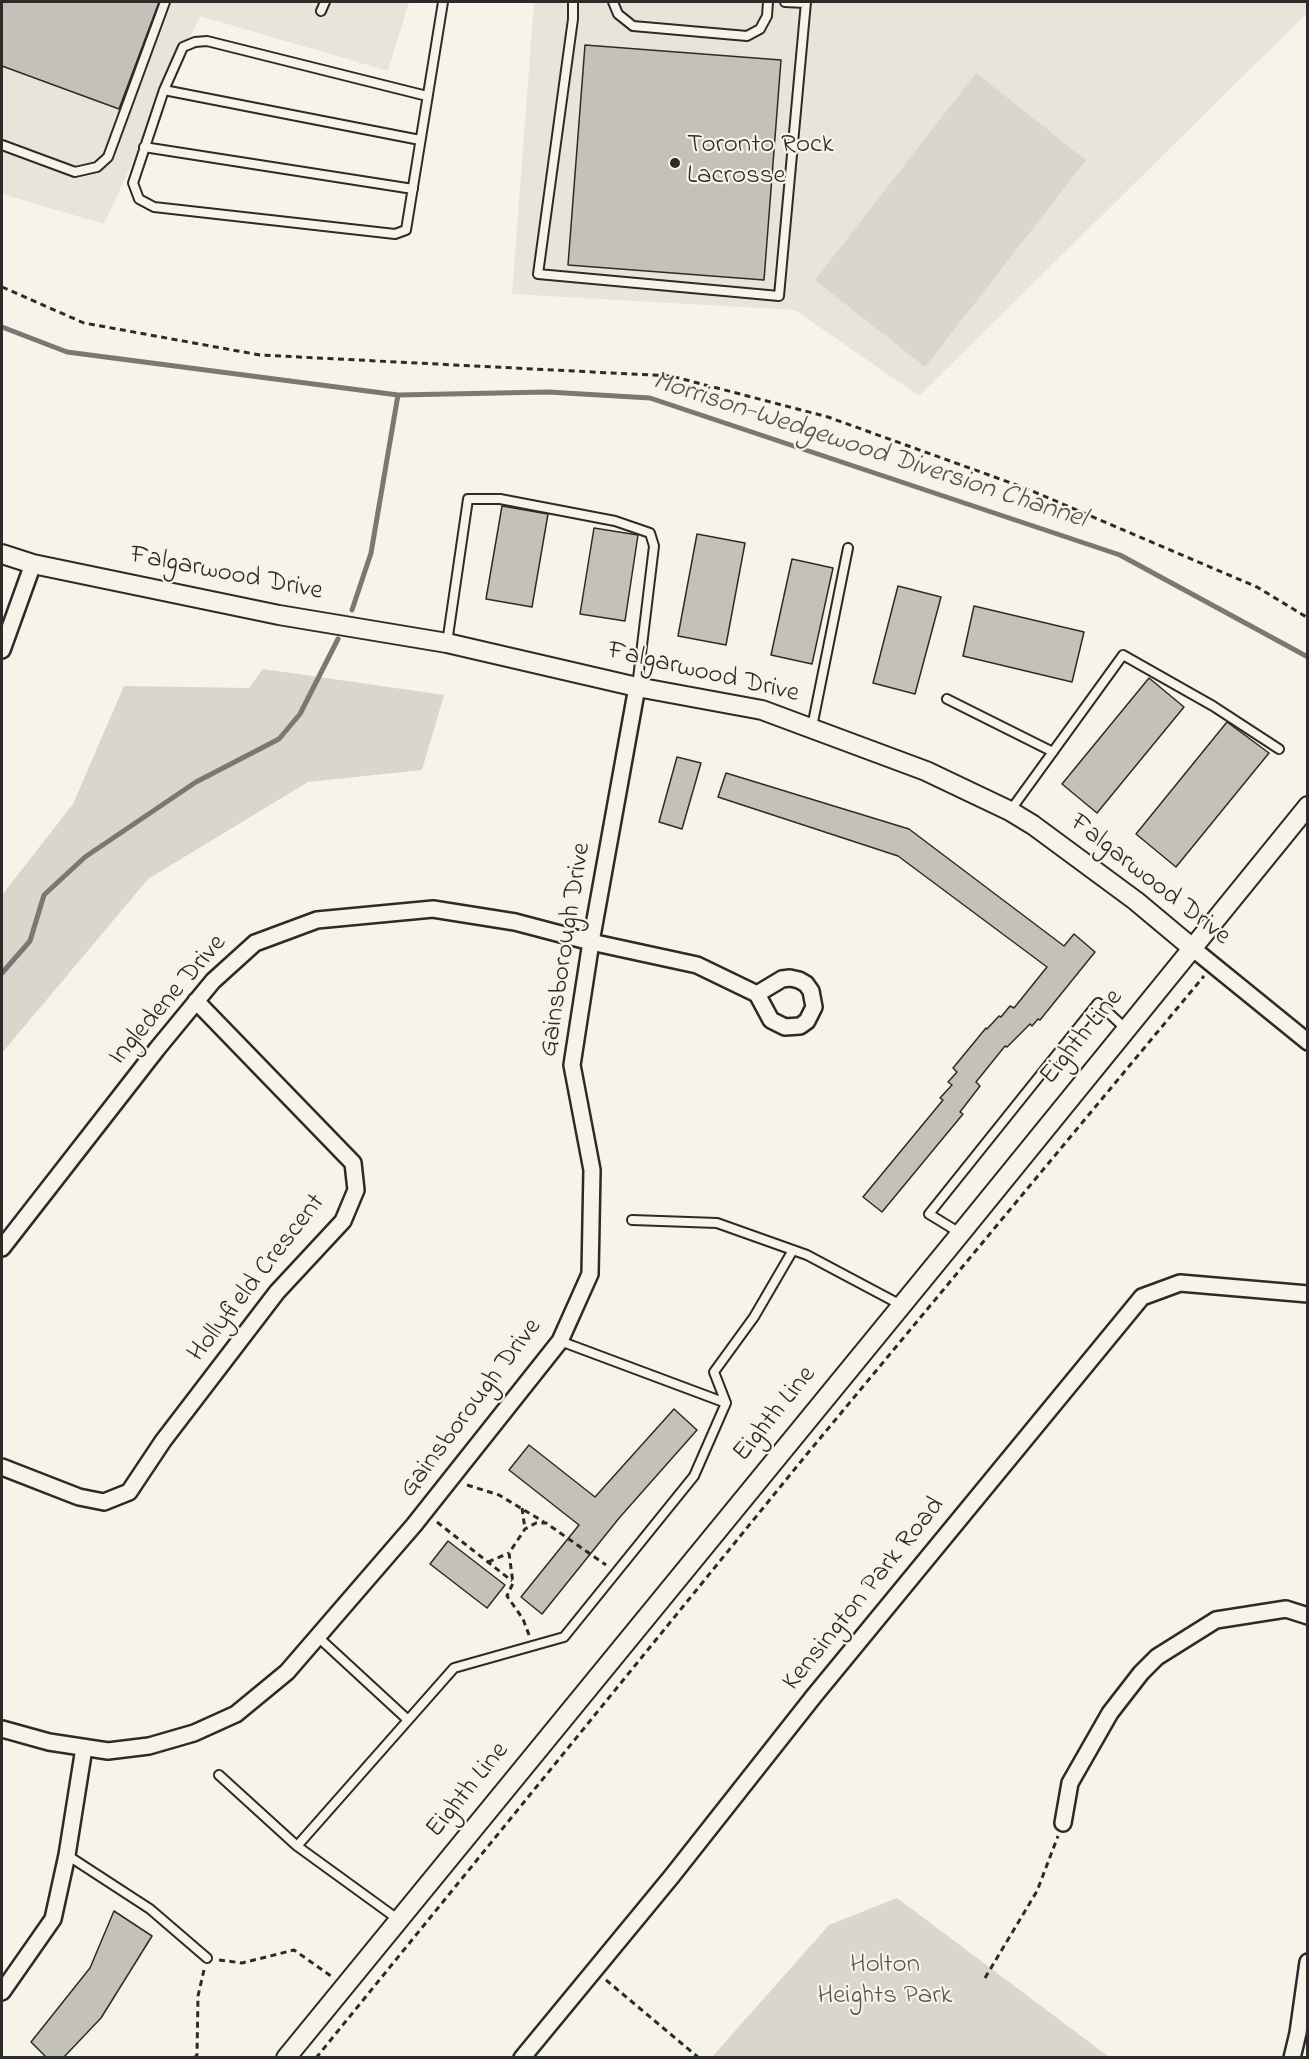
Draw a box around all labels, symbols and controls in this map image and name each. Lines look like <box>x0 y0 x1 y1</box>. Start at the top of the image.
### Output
place label: Toronto Rock Lacrosse <box>687 131 834 194</box>
marker: Toronto Rock Lacrosse <box>668 156 682 170</box>
water label: Morrison-Wedgewood Diversion Channel <box>648 366 1090 538</box>
street label: Falgarwood Drive <box>127 540 325 610</box>
street label: Falgarwood Drive <box>604 636 802 712</box>
street label: Falgarwood Drive <box>1062 808 1236 954</box>
street label: Gainsborough Drive <box>534 841 600 1059</box>
street label: Ingledene Drive <box>103 929 235 1073</box>
street label: Eighth Line <box>1035 983 1131 1093</box>
street label: Hollyfield Crescent <box>182 1188 334 1370</box>
street label: Gainsborough Drive <box>394 1313 550 1505</box>
street label: Eighth Line <box>728 1360 824 1470</box>
street label: Kensington Park Road <box>777 1492 953 1698</box>
street label: Eighth Line <box>421 1736 517 1846</box>
park label: Holton Heights Park <box>818 1951 952 2014</box>

